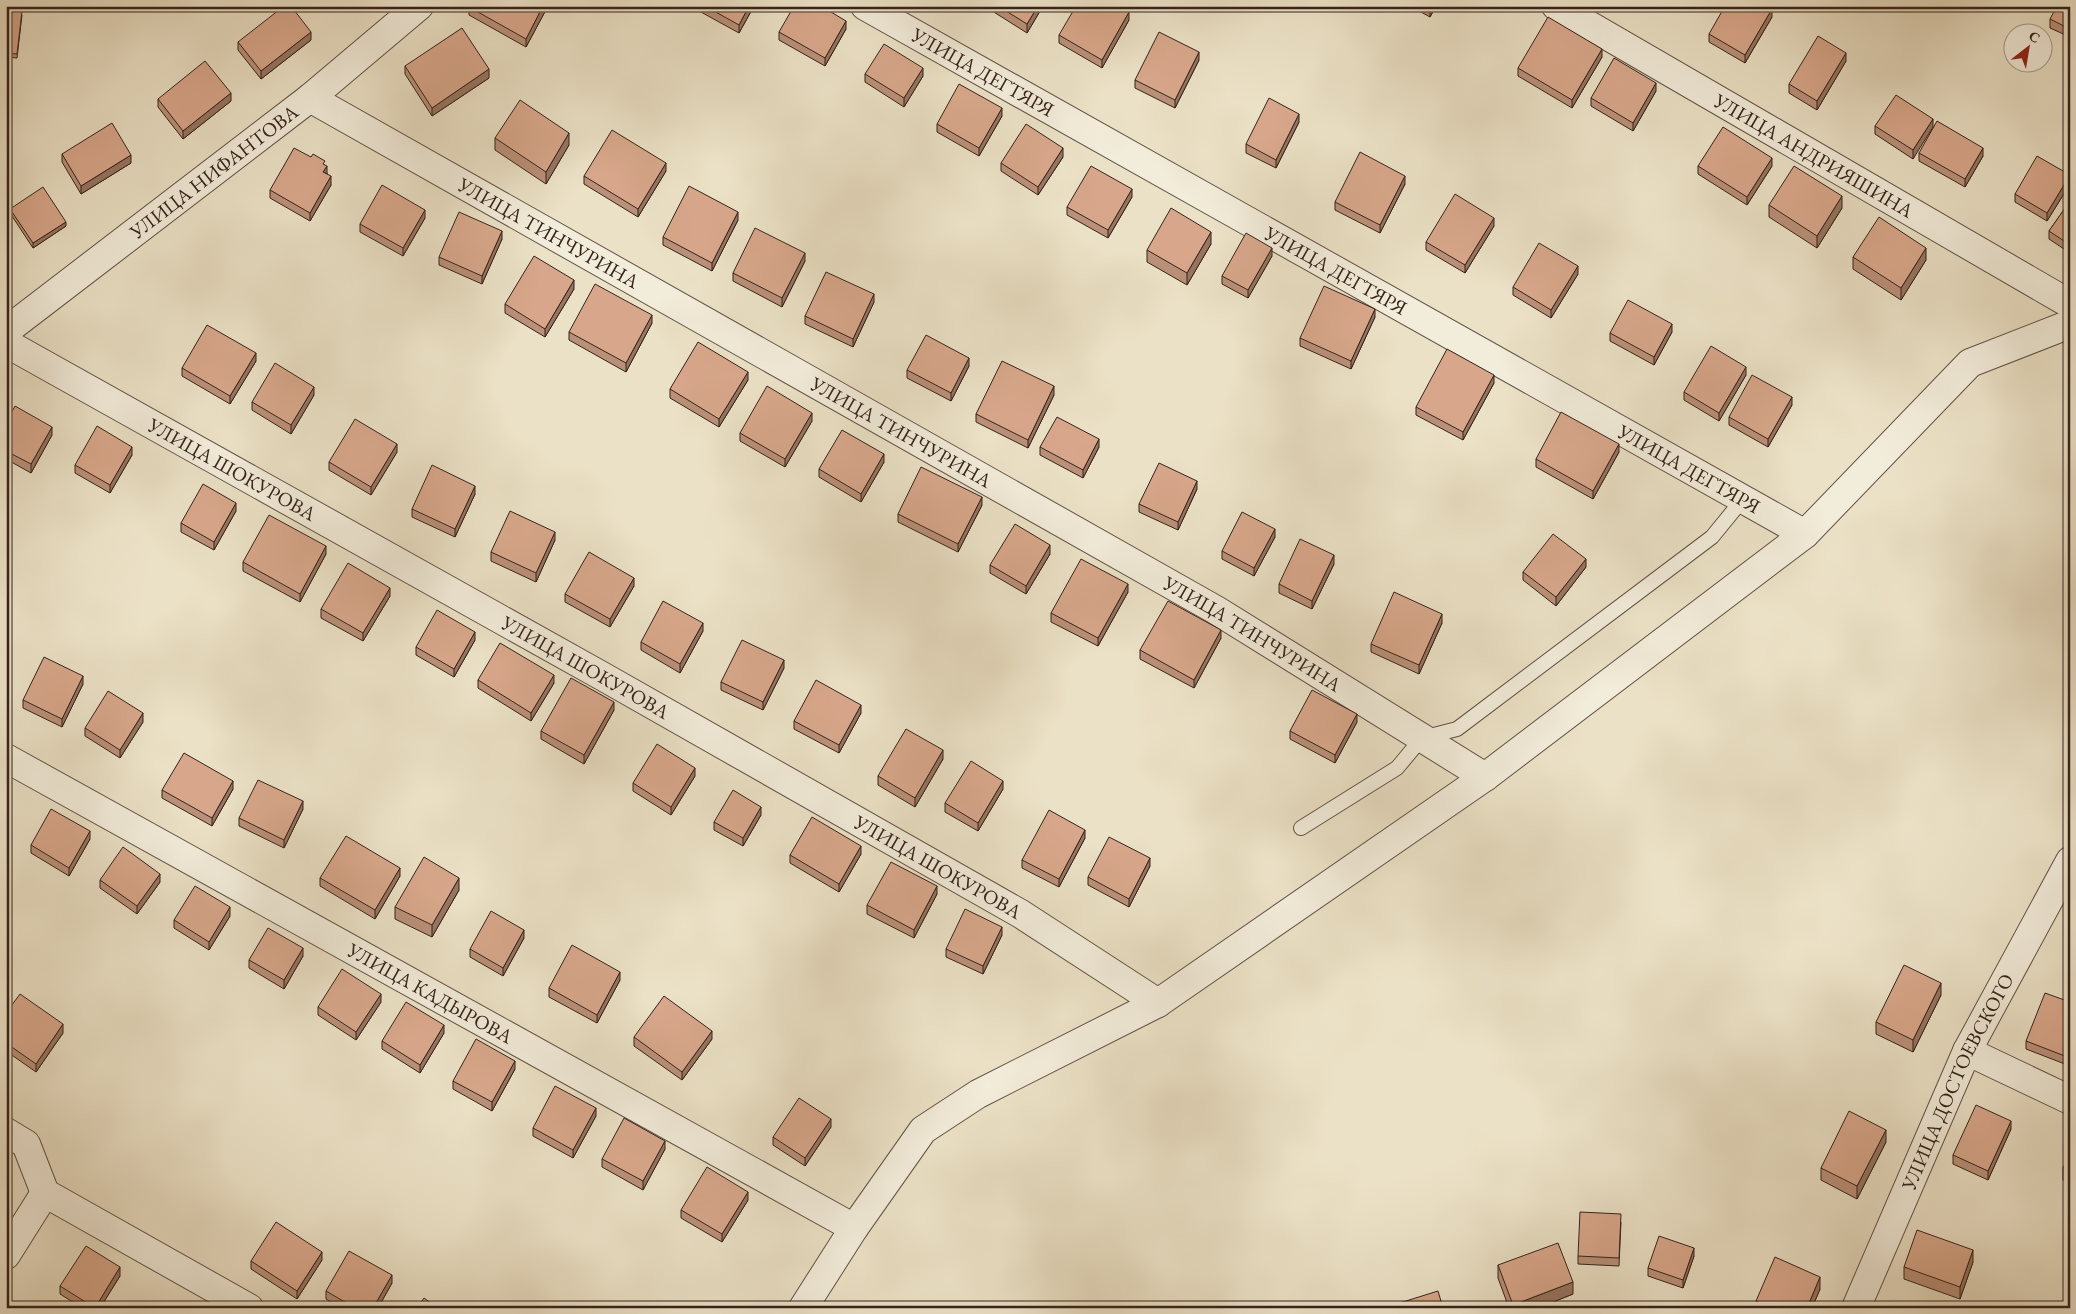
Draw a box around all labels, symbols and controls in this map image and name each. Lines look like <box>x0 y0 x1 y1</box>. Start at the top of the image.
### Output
street label: УЛИЦА ДЕГТЯРЯ <box>906 21 1059 123</box>
north arrow <box>2004 22 2054 72</box>
text: С <box>2026 27 2044 47</box>
street label: УЛИЦА АНДРИЯШИНА <box>1708 87 1918 224</box>
street label: УЛИЦА НИФАНТОВА <box>124 99 304 245</box>
street label: УЛИЦА ТИНЧУРИНА <box>452 171 644 294</box>
street label: УЛИЦА ДЕГТЯРЯ <box>1259 220 1412 321</box>
street label: УЛИЦА ТИНЧУРИНА <box>805 370 997 494</box>
street label: УЛИЦА ШОКУРОВА <box>142 411 321 527</box>
street label: УЛИЦА ДЕГТЯРЯ <box>1612 418 1765 519</box>
street label: УЛИЦА ТИНЧУРИНА <box>1158 569 1347 698</box>
street label: УЛИЦА ШОКУРОВА <box>496 609 674 725</box>
street label: УЛИЦА ШОКУРОВА <box>848 808 1027 925</box>
street label: УЛИЦА КАДЫРОВА <box>342 936 518 1050</box>
street label: УЛИЦА ДОСТОЕВСКОГО <box>1895 969 2020 1195</box>

